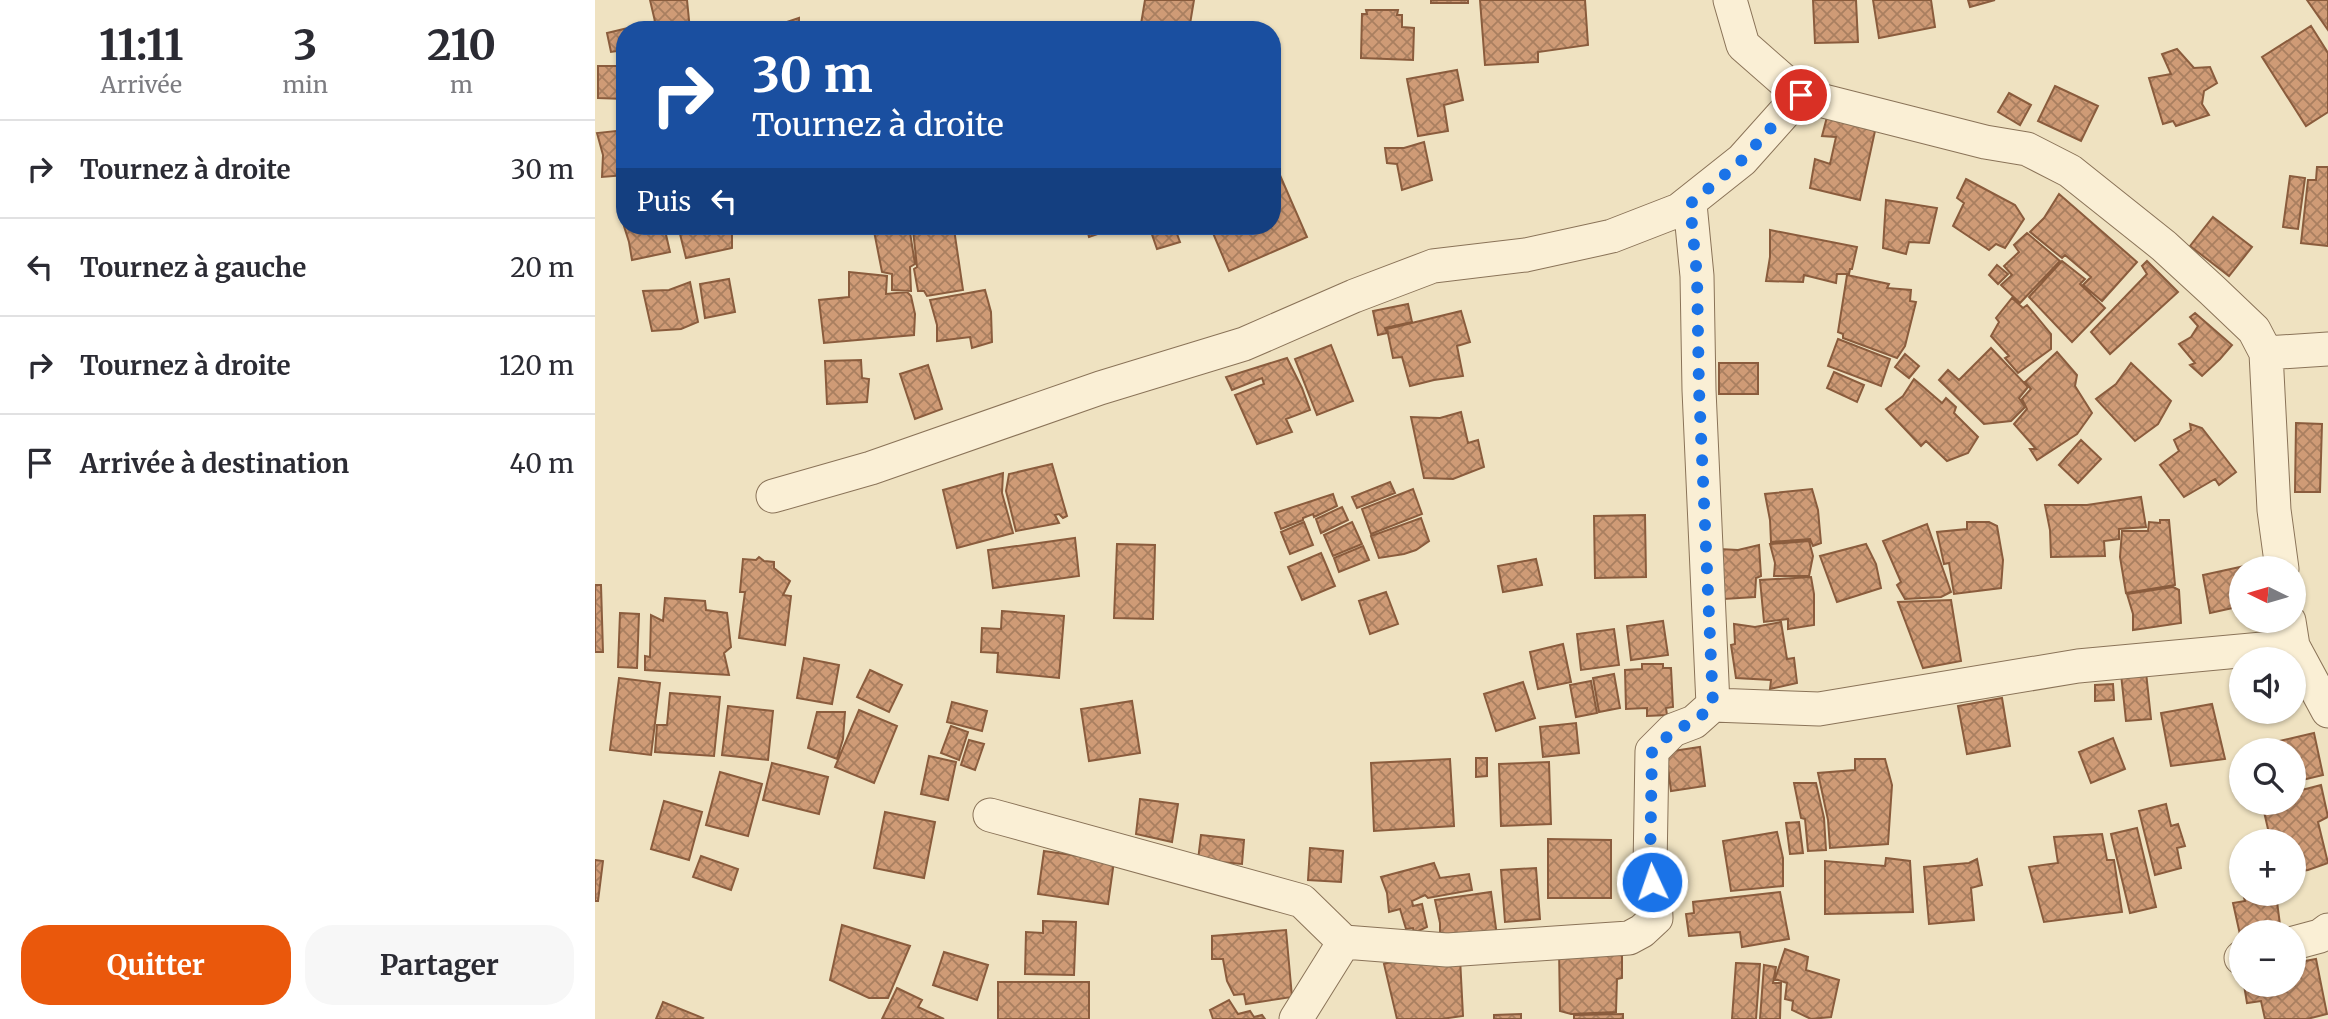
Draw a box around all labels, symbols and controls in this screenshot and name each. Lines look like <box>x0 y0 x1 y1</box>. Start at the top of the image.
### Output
text: 11:11 <box>99 19 183 71</box>
text: 3 <box>293 19 317 71</box>
text: 210 <box>427 19 496 71</box>
text: 30 m <box>752 44 873 105</box>
icon: right <box>637 49 728 140</box>
pin <box>1771 65 1831 125</box>
text: Arrivée <box>100 70 182 99</box>
text: min <box>282 70 328 99</box>
text: m <box>450 70 473 99</box>
icon: arrive <box>1782 76 1820 114</box>
text: Tournez à droite <box>752 105 1004 145</box>
icon: right <box>21 150 59 188</box>
text: Tournez à droite <box>80 153 291 186</box>
text: 30 m <box>511 153 574 186</box>
icon: left <box>705 182 743 220</box>
text: Puis <box>637 185 691 218</box>
icon: left <box>21 248 59 286</box>
text: Tournez à gauche <box>80 251 306 284</box>
text: 20 m <box>510 251 574 284</box>
icon: right <box>21 346 59 384</box>
text: Tournez à droite <box>80 349 291 382</box>
text: 120 m <box>499 349 574 382</box>
icon: arrive <box>21 444 59 482</box>
text: Arrivée à destination <box>80 447 349 480</box>
text: 40 m <box>510 447 574 480</box>
north arrow <box>2229 556 2307 634</box>
map controls <box>2229 556 2306 997</box>
button: sound <box>2229 647 2306 724</box>
button: search <box>2229 738 2306 815</box>
button: + <box>2229 829 2306 906</box>
position arrow <box>1615 845 1689 919</box>
button: − <box>2229 920 2306 997</box>
button: Quitter <box>21 925 291 1005</box>
button: Partager <box>305 925 574 1005</box>

